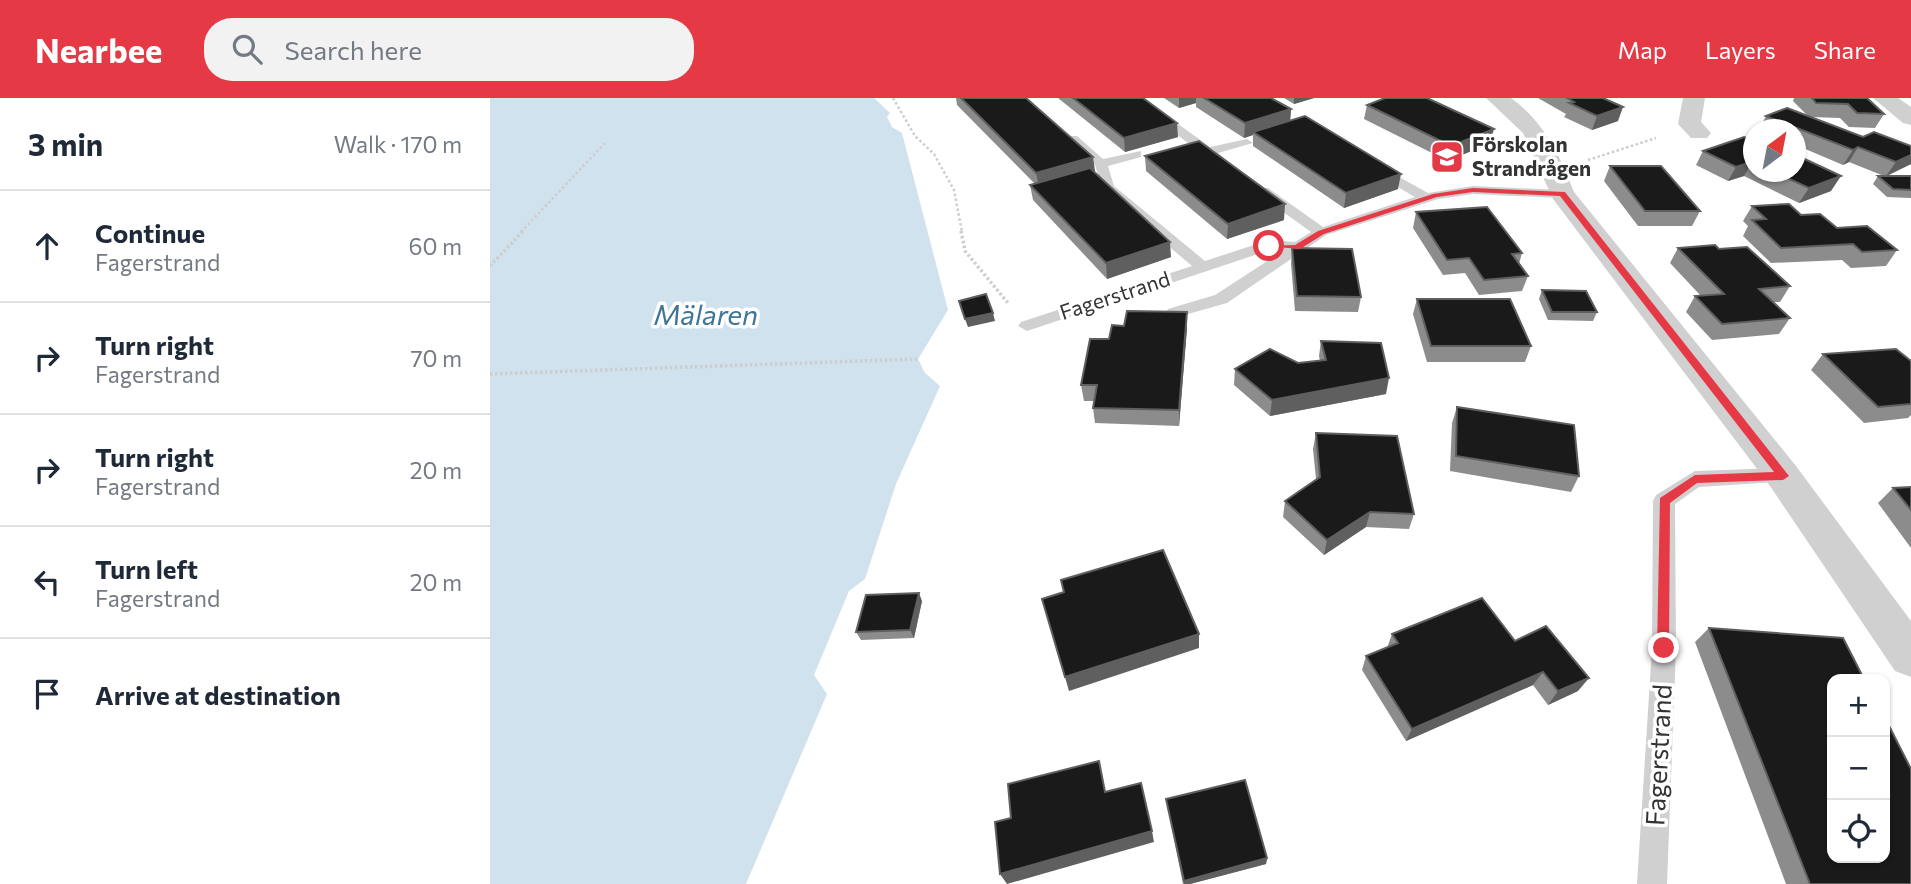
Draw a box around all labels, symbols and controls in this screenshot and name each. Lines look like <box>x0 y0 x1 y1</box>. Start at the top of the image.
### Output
search box <box>204 18 694 81</box>
text: Nearbee <box>35 29 162 70</box>
icon: search <box>228 30 266 68</box>
text: Search here <box>284 34 422 65</box>
text: Map <box>1618 35 1667 64</box>
text: Layers <box>1705 35 1776 64</box>
text: Share <box>1814 35 1876 64</box>
north arrow <box>1743 119 1806 182</box>
text: 3 min <box>28 125 103 162</box>
text: Walk · 170 m <box>334 130 462 158</box>
place label: Förskolan Strandrågen <box>1472 131 1591 180</box>
school or university icon: Förskolan Strandrågen <box>1428 138 1466 176</box>
text: Continue <box>95 217 205 248</box>
icon: ahead <box>28 227 66 265</box>
route start <box>1253 230 1284 261</box>
text: 60 m <box>409 232 462 260</box>
text: Fagerstrand <box>95 248 220 276</box>
street label: Fagerstrand <box>1056 265 1173 324</box>
water label: Mälaren <box>654 297 758 331</box>
text: Turn right <box>95 329 214 360</box>
icon: right <box>28 339 66 377</box>
text: 70 m <box>410 344 462 372</box>
text: Fagerstrand <box>95 360 220 388</box>
text: Turn right <box>95 441 214 472</box>
icon: right <box>28 451 66 489</box>
text: 20 m <box>410 456 462 484</box>
text: Fagerstrand <box>95 472 220 500</box>
text: Turn left <box>95 553 198 584</box>
icon: left <box>28 563 66 601</box>
text: 20 m <box>410 568 462 596</box>
text: Fagerstrand <box>95 584 220 612</box>
route end <box>1648 632 1679 663</box>
map controls <box>1827 674 1890 863</box>
button: + <box>1827 674 1890 737</box>
icon: arrive <box>28 675 66 713</box>
text: Arrive at destination <box>95 679 341 710</box>
street label: Fagerstrand <box>1638 683 1677 826</box>
button: − <box>1827 737 1890 800</box>
button: locate <box>1827 800 1890 863</box>

